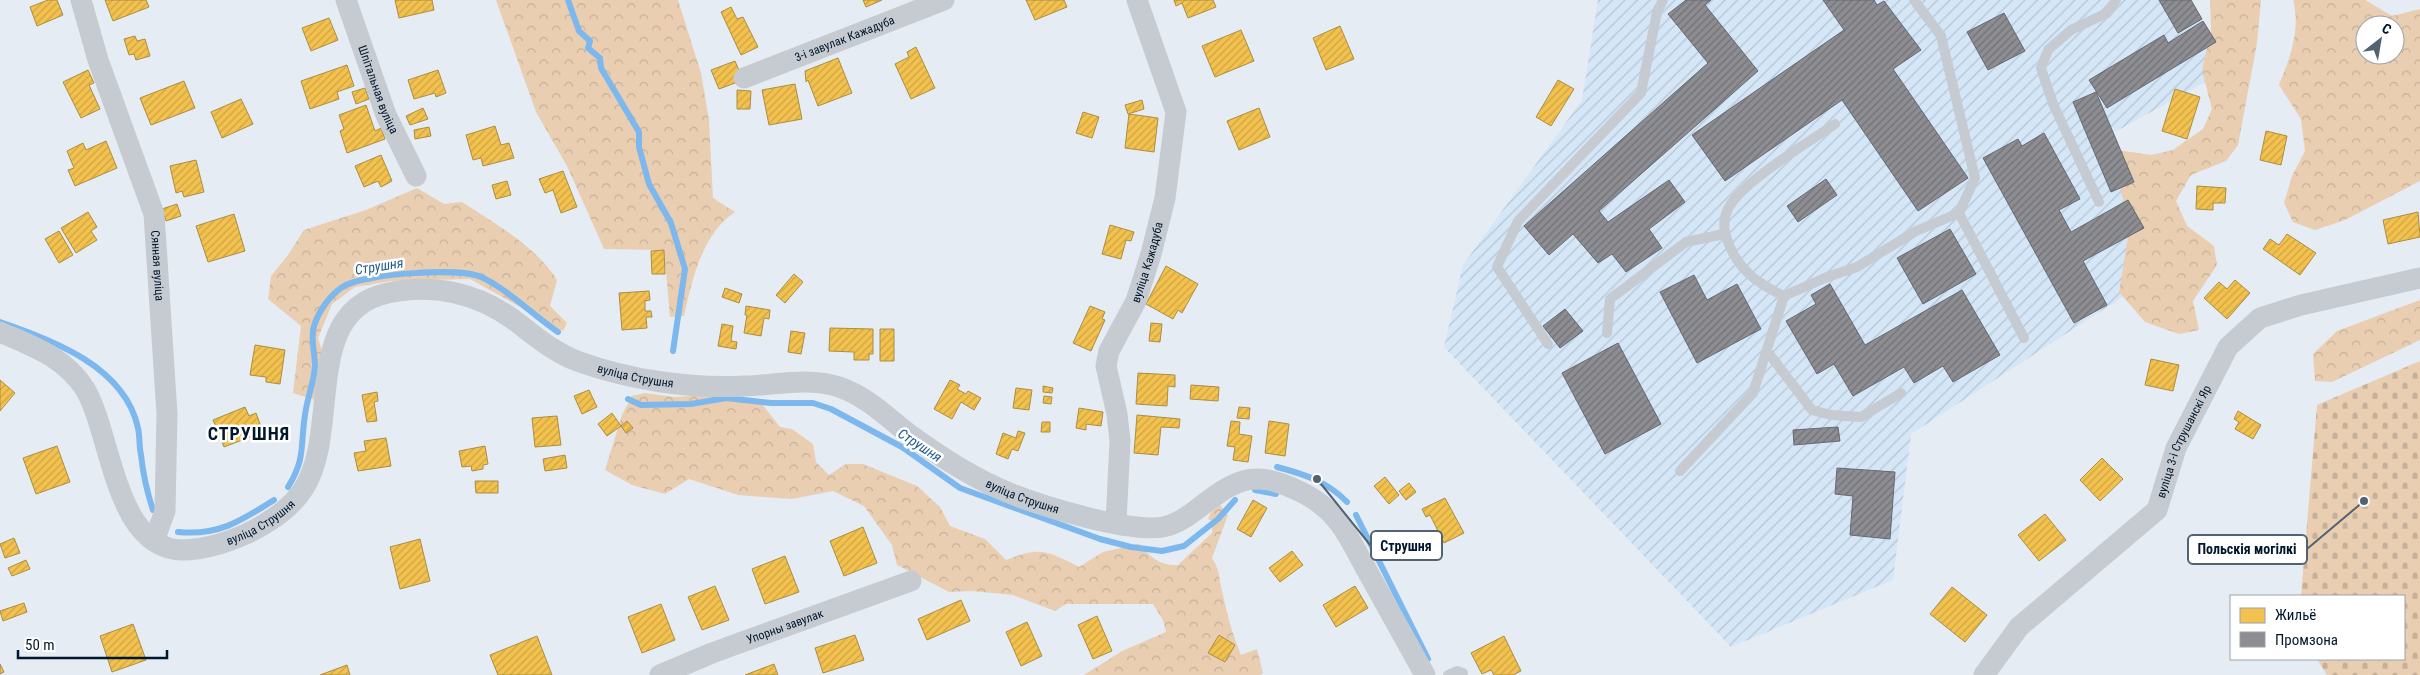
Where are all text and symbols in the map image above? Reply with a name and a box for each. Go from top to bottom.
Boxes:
street label: 3-і завулак Кажадуба [793,13,897,65]
north arrow [2355,15,2405,65]
text: С [2379,20,2394,38]
street label: Шпітальная вуліца [355,43,401,136]
street label: вуліца Кажадуба [1129,220,1166,305]
street label: Сянная вуліца [148,230,167,302]
water label: Струшня [354,254,405,278]
street label: вуліца Струшня [596,361,674,391]
street label: вуліца 3-і Струшанскі Яр [2154,383,2214,500]
district label: СТРУШНЯ [208,423,290,444]
water label: Струшня [895,425,945,465]
street label: вуліца Струшня [983,476,1061,517]
street label: вуліца Струшня [225,497,298,548]
callout: Струшня [1371,531,1442,560]
callout: Польскія могілкі [2188,535,2307,564]
text: Струшня [1380,538,1432,554]
text: Польскія могілкі [2197,541,2297,557]
legend [2230,595,2405,660]
street label: Упорны завулак [745,606,825,647]
text: Жильё [2275,606,2316,624]
scale bar [18,628,166,660]
text: Промзона [2275,631,2338,649]
text: 50 m [25,636,55,654]

